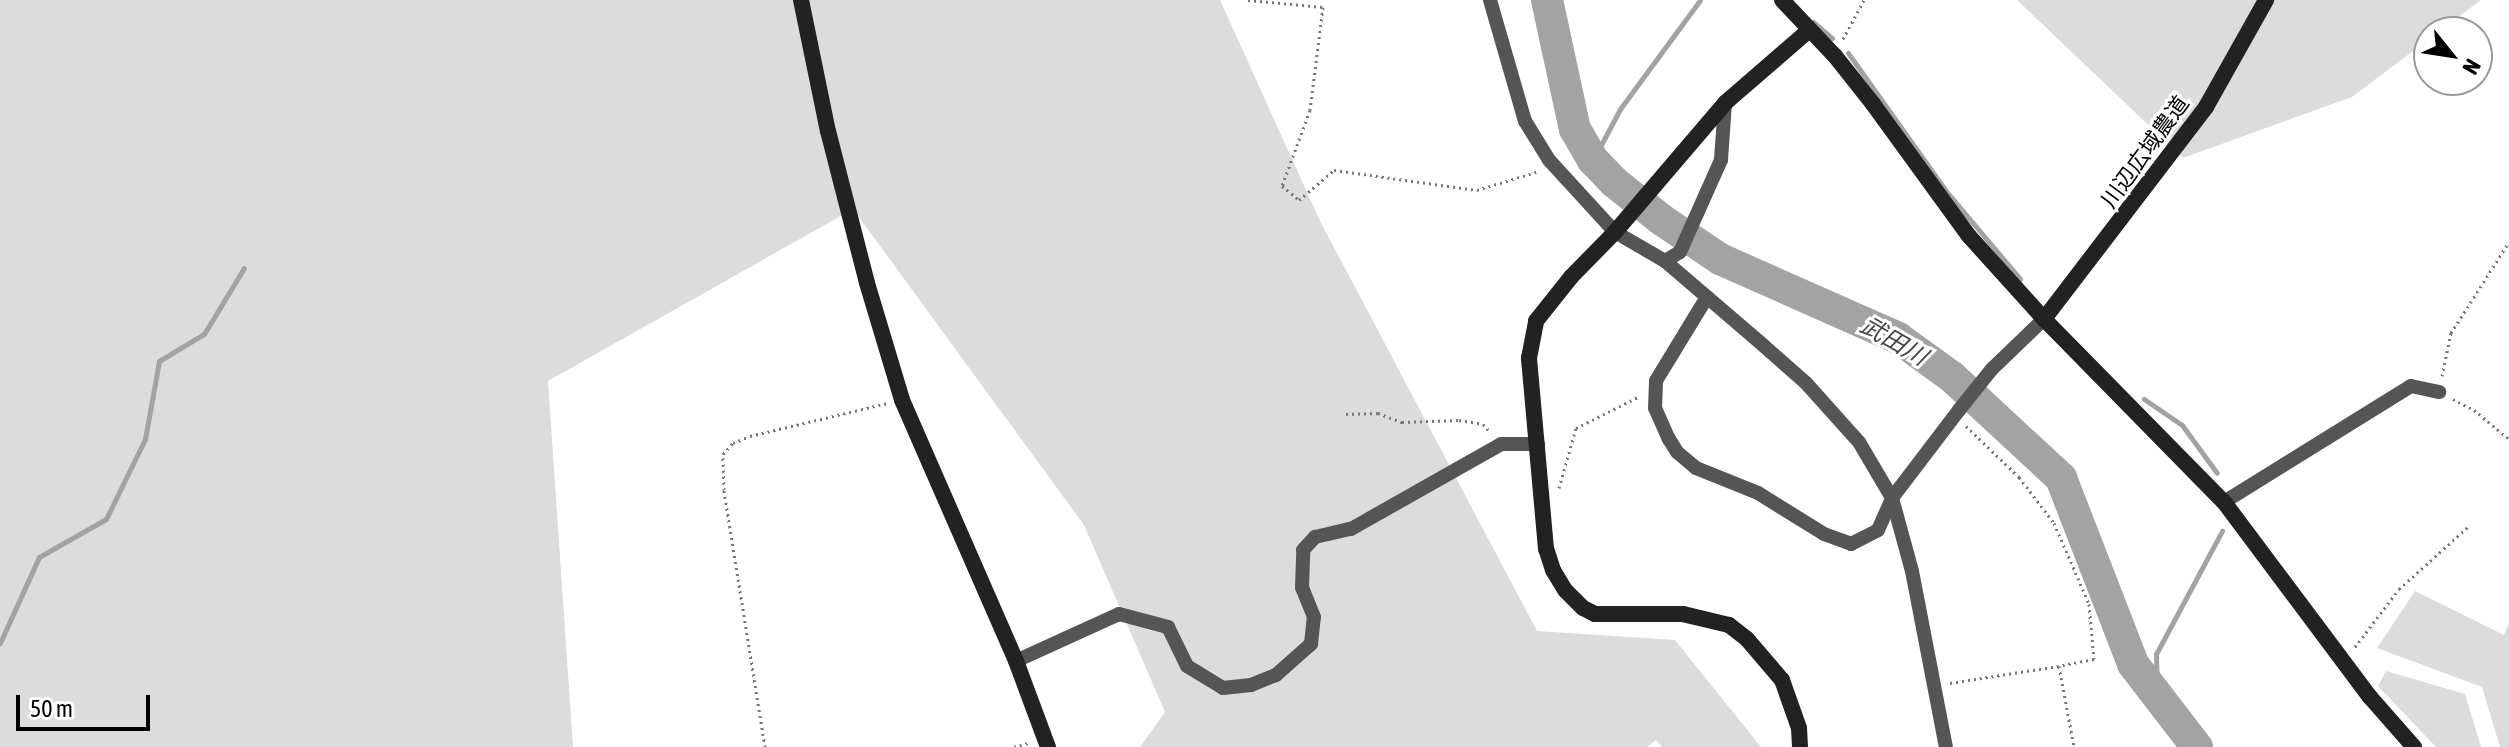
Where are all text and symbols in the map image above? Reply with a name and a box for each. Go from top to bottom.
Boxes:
north arrow [2413,16,2493,96]
text: N [2458,55,2487,79]
street label: 川辺広域農道 [2096,91,2194,213]
water label: 武田川 [1856,311,1932,371]
scale bar [20,679,154,729]
text: 50 m [30,695,73,722]

